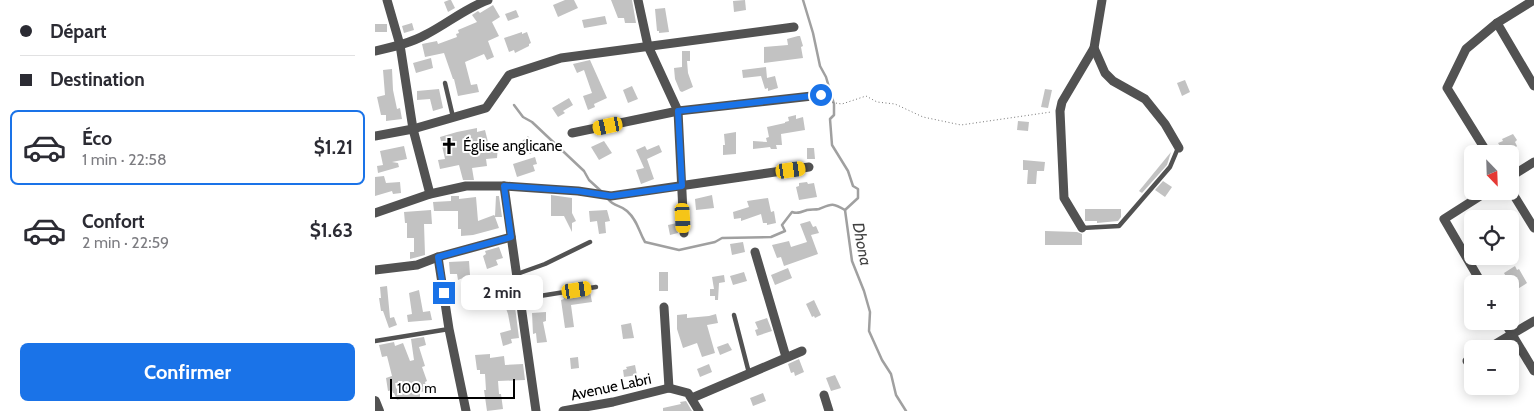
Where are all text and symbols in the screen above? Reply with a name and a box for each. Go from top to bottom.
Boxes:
text: Départ [50,20,107,43]
text: Destination [50,68,145,91]
route start [810,84,832,106]
car [591,116,624,136]
icon: car [22,125,67,170]
text: Éco [82,127,112,150]
text: $1.21 [314,136,353,159]
church icon: Église anglicane [439,136,459,156]
place label: Église anglicane [463,136,563,155]
north arrow [1464,145,1519,200]
map controls [1464,145,1519,395]
text: 1 min · 22:58 [82,150,167,169]
car [775,160,806,180]
car [674,203,691,233]
icon: car [22,208,67,253]
text: Confort [82,210,145,233]
button: locate [1464,210,1519,265]
text: $1.63 [310,219,353,242]
water label: Dhona [848,221,876,267]
text: 2 min · 22:59 [82,233,169,252]
button: + [1464,275,1519,330]
callout: 2 min [461,276,544,310]
car [561,280,592,300]
route end [433,282,455,304]
text: 2 min [483,283,521,302]
button: − [1464,340,1519,395]
button: Confirmer [20,343,355,401]
street label: Avenue Labri [569,370,653,404]
scale bar [390,376,515,399]
text: 100 m [397,379,437,397]

